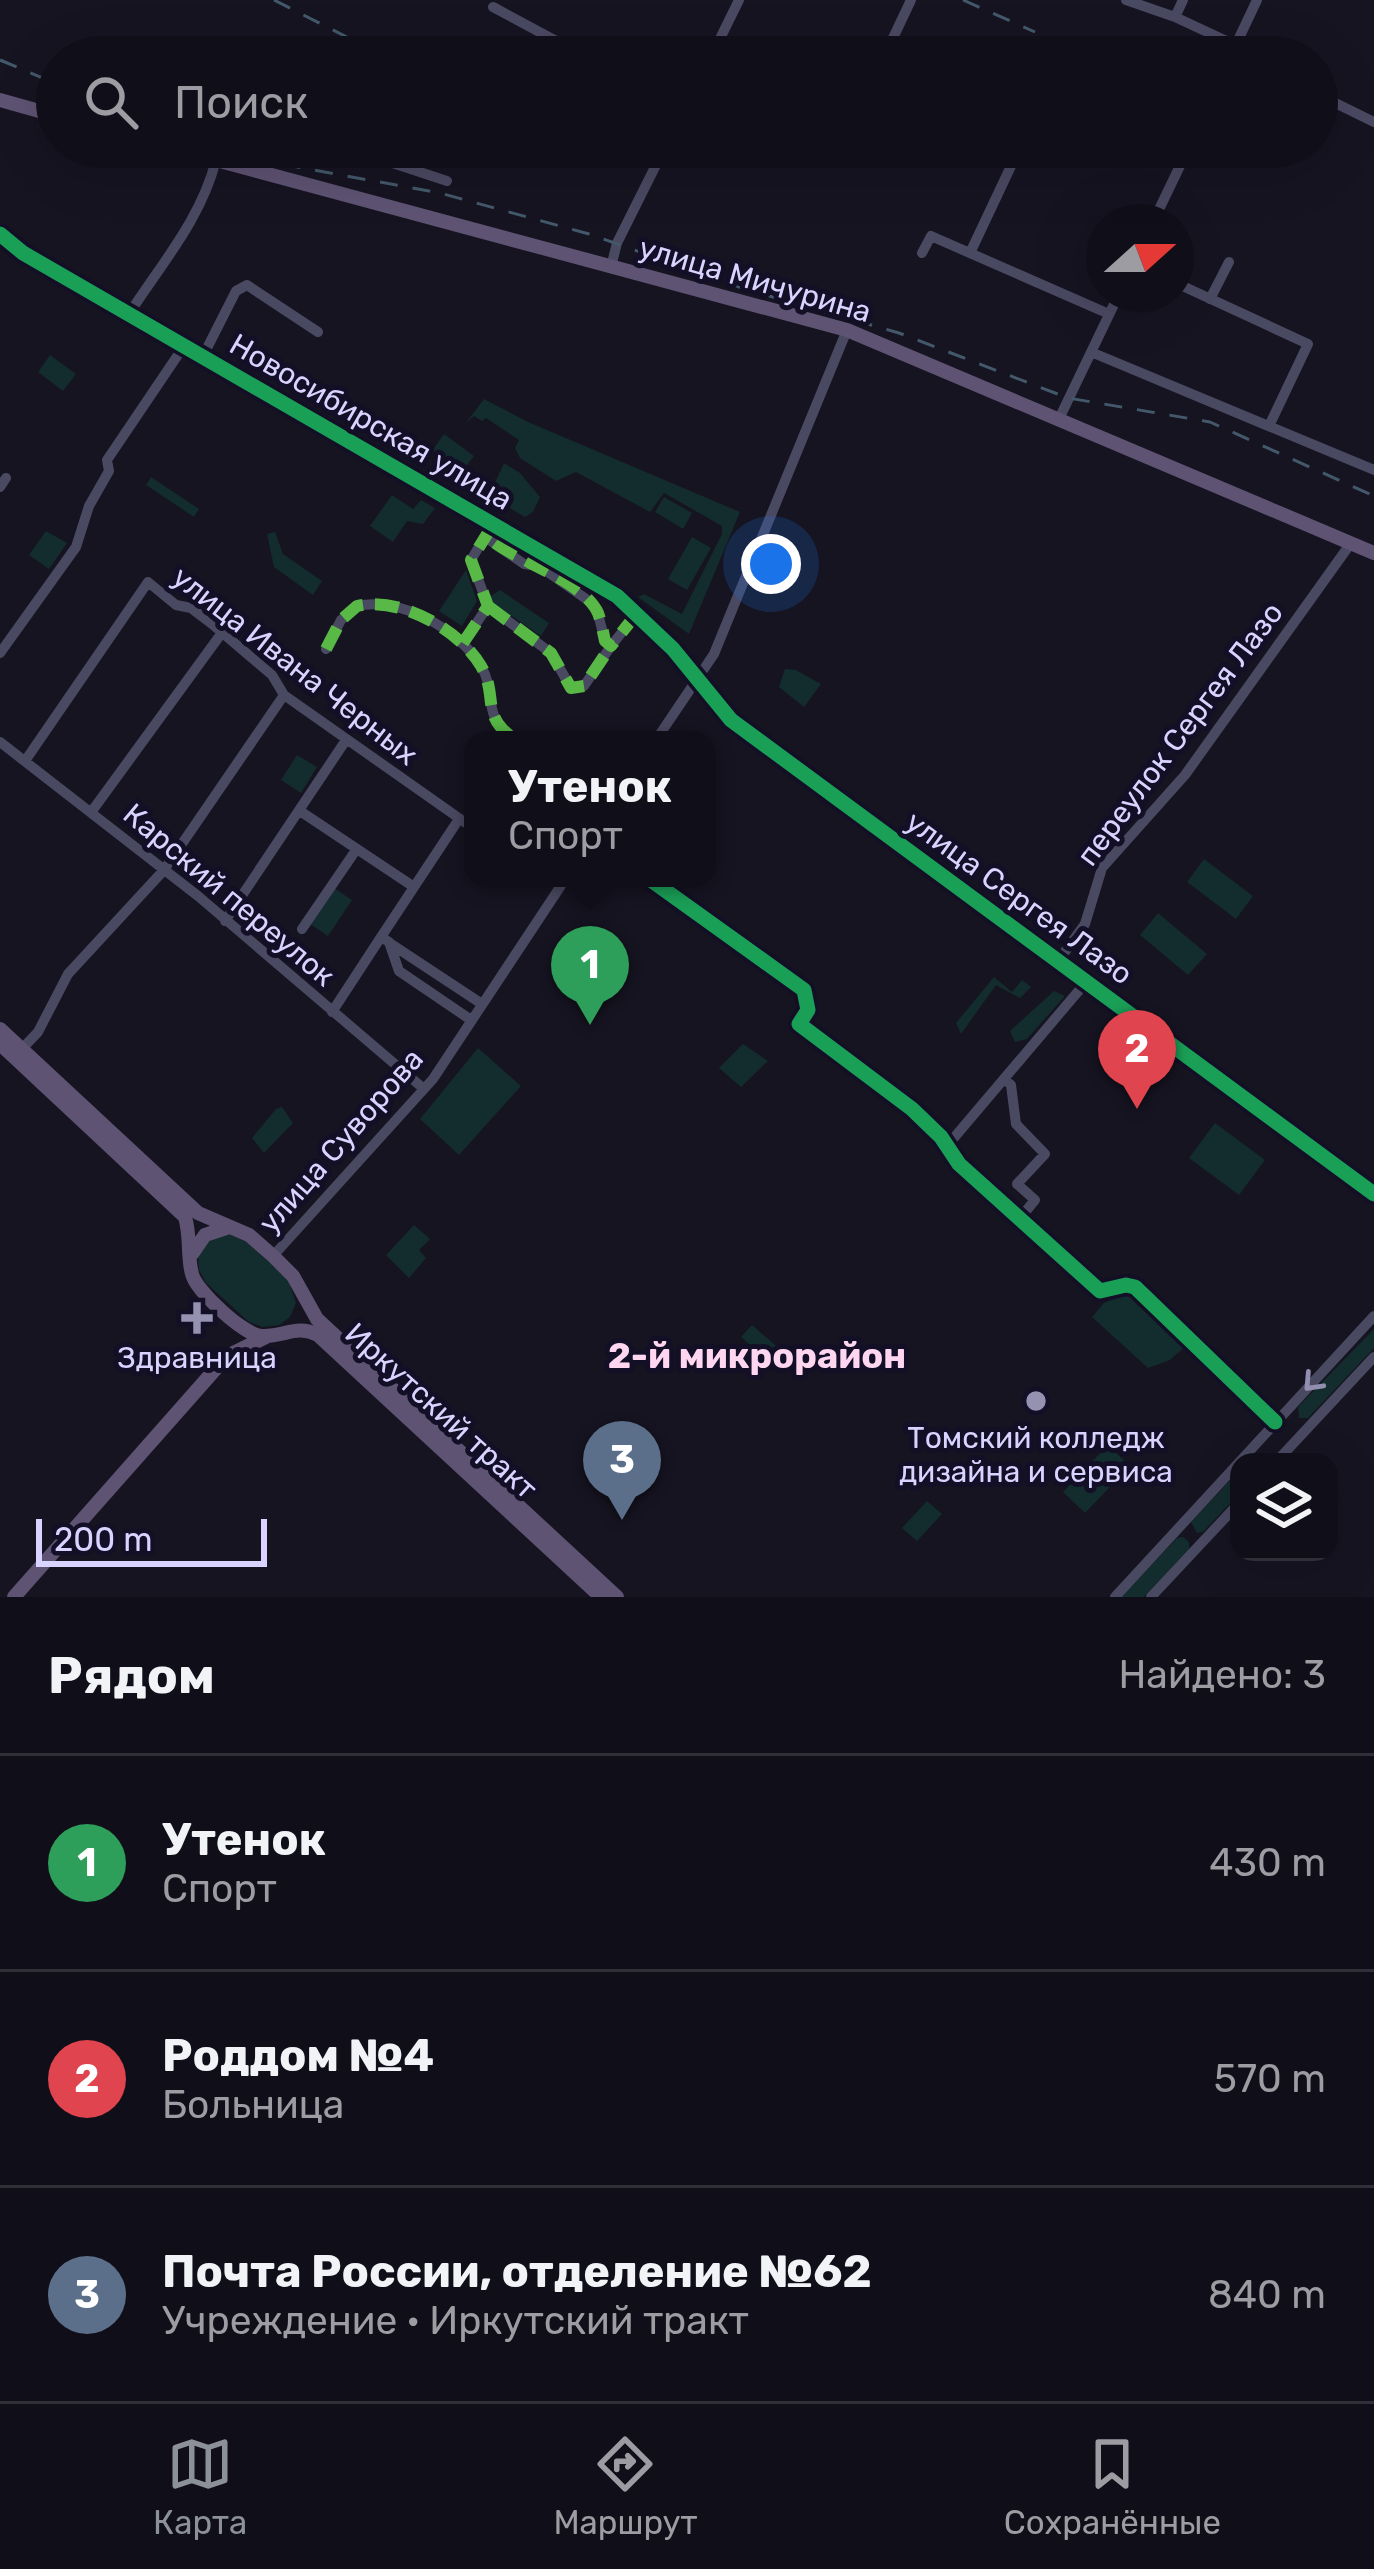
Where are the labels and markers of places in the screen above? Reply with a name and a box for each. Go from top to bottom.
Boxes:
pin: 1 [551,926,629,1025]
pin: 2 [1098,1010,1176,1109]
marker: Здравница [181,1302,213,1334]
place label: Здравница [117,1340,277,1376]
marker: Томский колледж дизайна и сервиса [1023,1388,1049,1414]
place label: Томский колледж дизайна и сервиса [899,1420,1173,1490]
pin: 3 [583,1421,661,1520]

